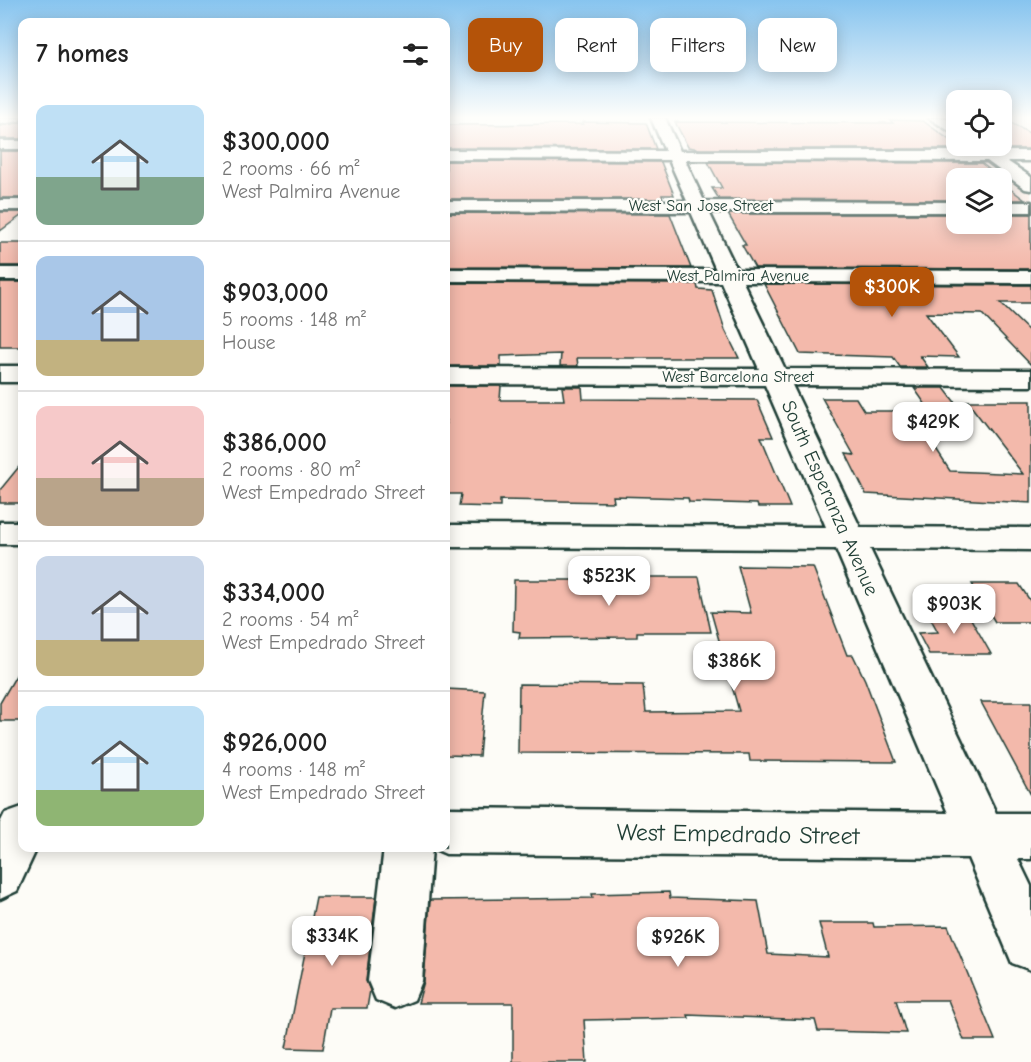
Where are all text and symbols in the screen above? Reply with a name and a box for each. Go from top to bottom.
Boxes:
chip: Buy [468,18,543,72]
chip: Rent [555,18,638,72]
chip: Filters [650,18,746,72]
chip: New [758,18,837,72]
icon: filters [399,38,432,71]
text: 7 homes [36,39,129,69]
map controls [946,90,1012,234]
button: locate [946,90,1012,156]
text: $300,000 [222,127,330,157]
icon: home [84,129,156,201]
text: 2 rooms · 66 m² [222,157,360,180]
button: layers [946,168,1012,234]
text: West Palmira Avenue [222,180,400,203]
street label: West San Jose Street [629,197,774,215]
street label: West Palmira Avenue [667,267,809,285]
pin: $300K [850,267,934,318]
text: $300K [864,275,920,298]
text: $903,000 [222,278,329,308]
icon: home [84,280,156,352]
text: 5 rooms · 148 m² [222,308,366,331]
text: House [222,331,276,354]
street label: West Barcelona Street [662,368,814,386]
street label: South Esperanza Avenue [777,397,883,599]
pin: $429K [891,402,975,453]
text: $429K [906,410,960,433]
text: $386,000 [222,428,327,458]
icon: home [84,430,156,502]
text: 2 rooms · 80 m² [222,458,360,481]
text: West Empedrado Street [222,481,424,504]
pin: $523K [567,556,651,607]
text: $523K [582,564,636,587]
text: $334,000 [222,578,325,608]
icon: home [84,580,156,652]
pin: $903K [912,584,996,635]
text: $903K [926,592,982,615]
text: 2 rooms · 54 m² [222,608,358,631]
text: West Empedrado Street [222,631,424,654]
pin: $386K [692,641,776,692]
text: $386K [707,649,761,672]
text: $926,000 [222,728,327,758]
icon: home [84,730,156,802]
text: 4 rooms · 148 m² [222,758,365,781]
text: West Empedrado Street [222,781,424,804]
street label: West Empedrado Street [616,818,861,850]
pin: $334K [290,916,374,967]
pin: $926K [636,917,720,968]
text: $334K [306,924,358,947]
text: $926K [651,925,705,948]

